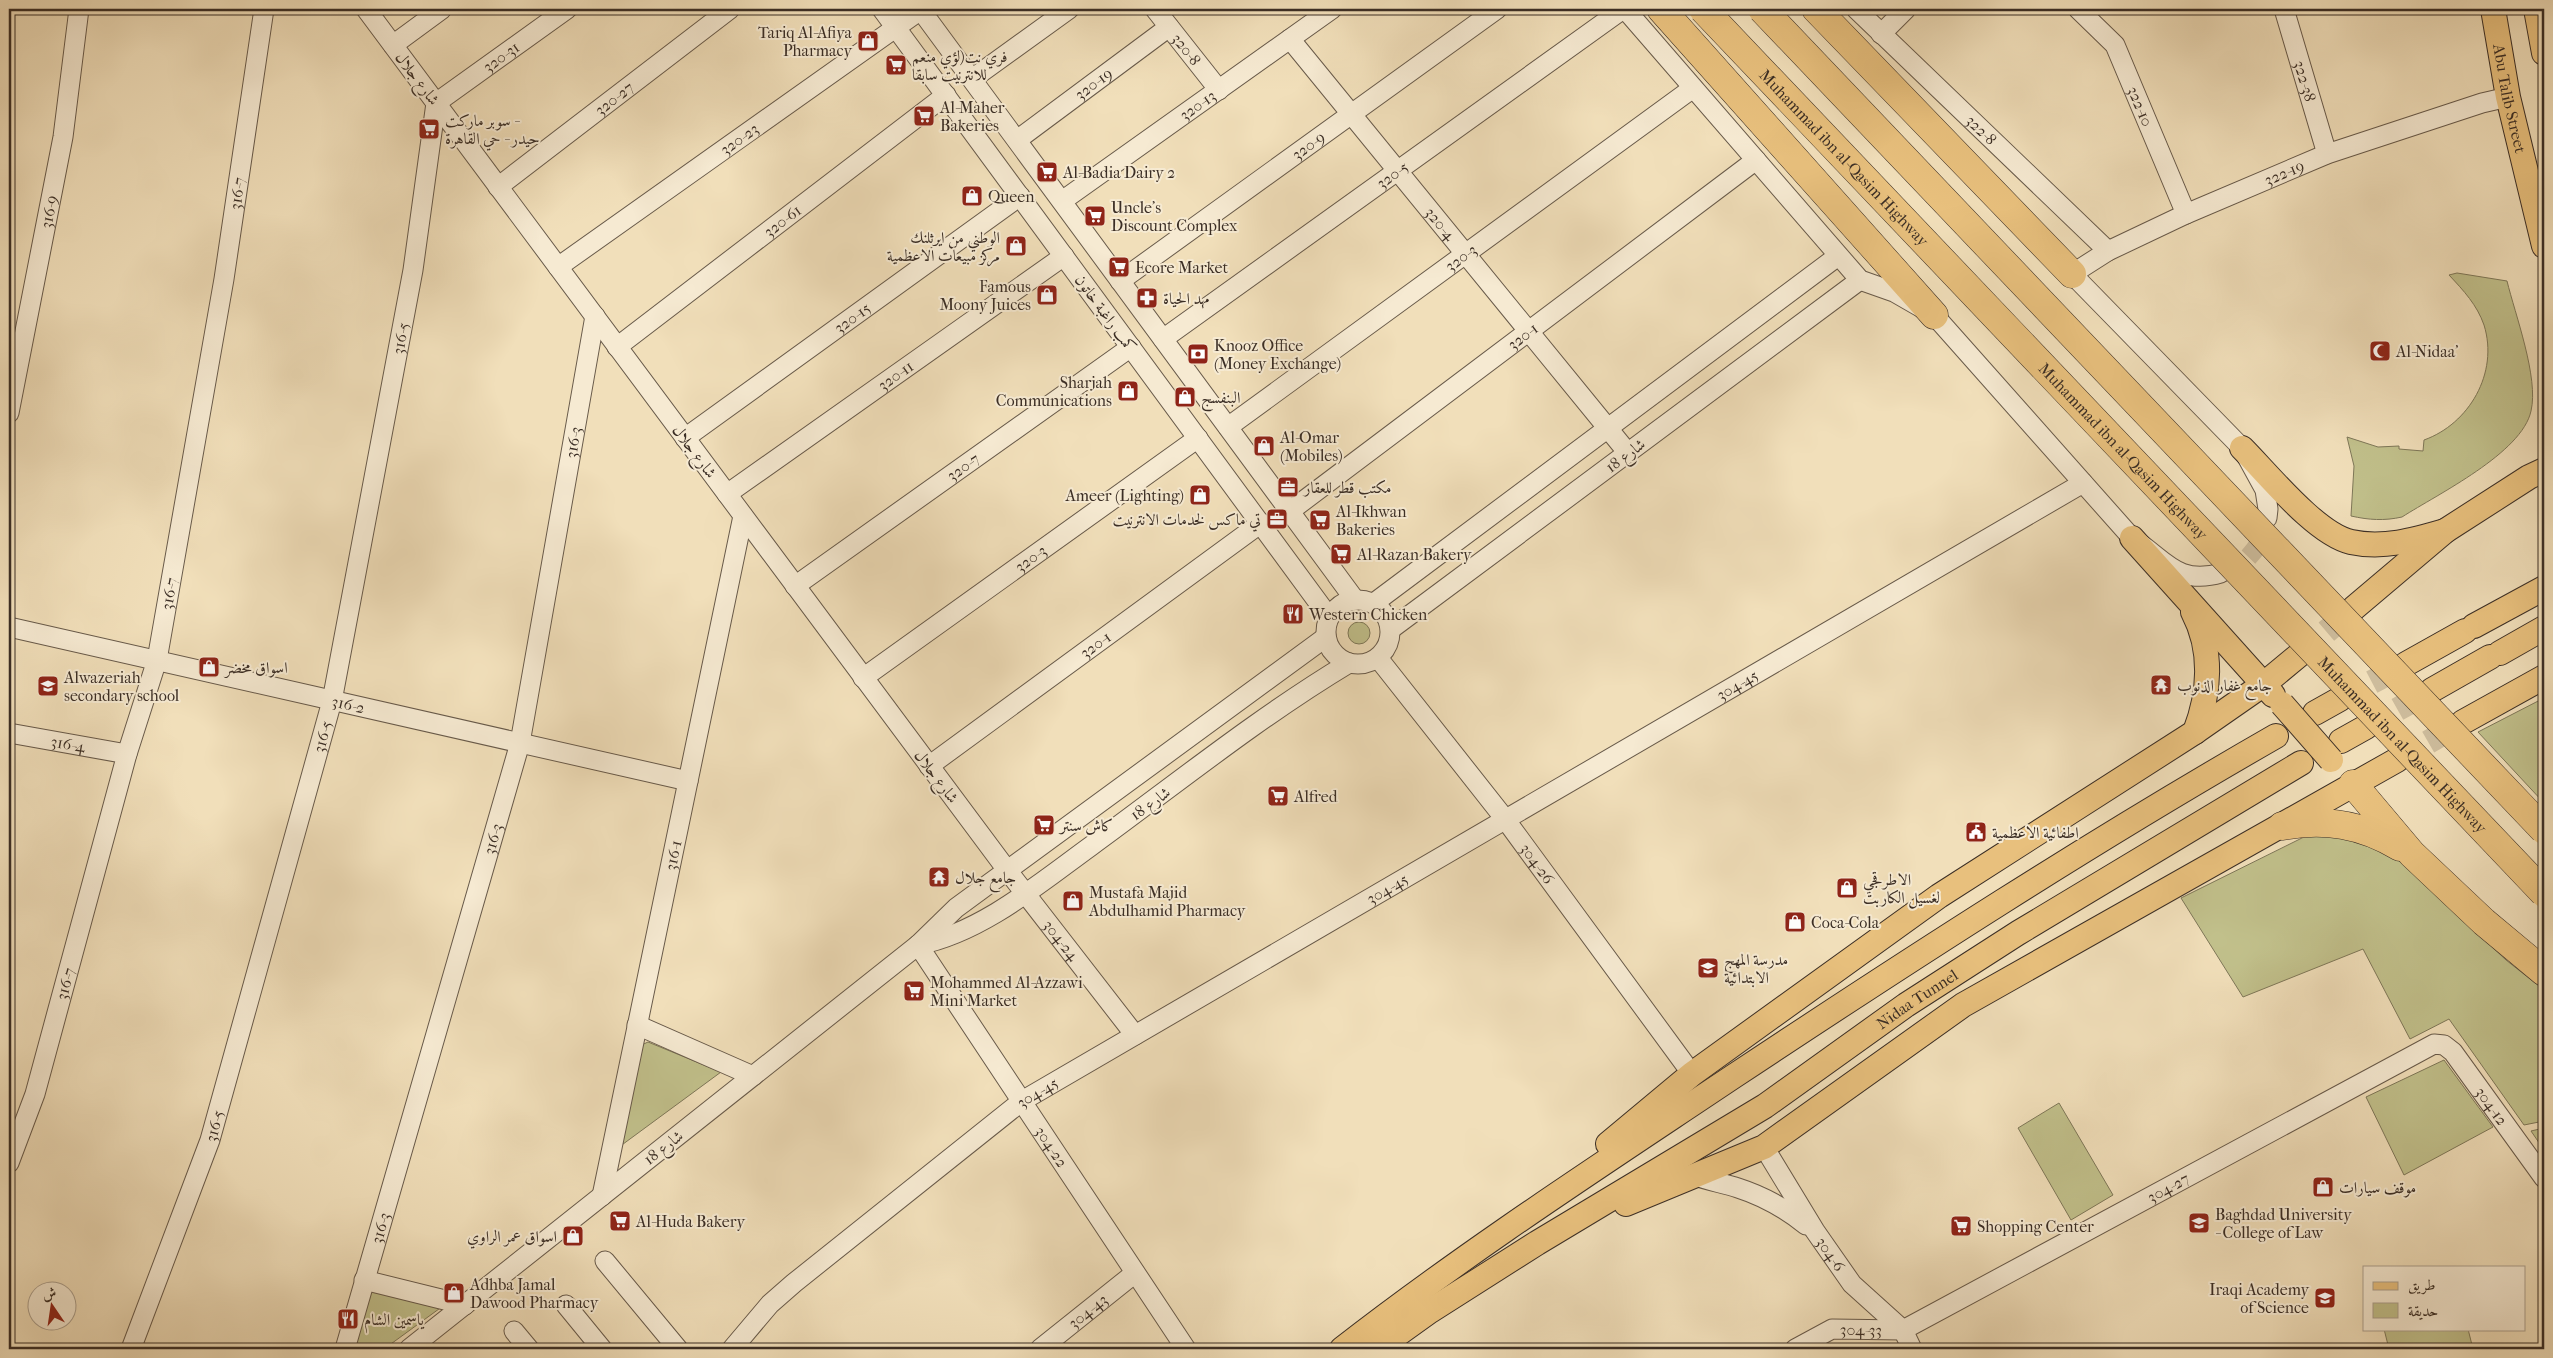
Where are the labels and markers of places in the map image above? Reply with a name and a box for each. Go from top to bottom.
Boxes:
place label: Tariq Al-Afiya Pharmacy [758,23,853,60]
shop icon: Tariq Al-Afiya Pharmacy [856,29,880,53]
place label: فري نت(لؤي منعم للانترنيت سابقا [912,47,1007,84]
supermarket icon: فري نت(لؤي منعم للانترنيت سابقا [884,53,908,77]
place label: Al-Maher Bakeries [939,98,1005,135]
supermarket icon: Al-Maher Bakeries [912,104,936,128]
place label: سوبر ماركت - حيدر - حي القاهرة [445,111,540,151]
supermarket icon: سوبر ماركت - حيدر - حي القاهرة [417,117,441,141]
supermarket icon: Al-Badia Dairy 2 [1035,160,1059,184]
place label: Al-Badia Dairy 2 [1062,163,1175,182]
shop icon: Queen [960,184,984,208]
place label: Queen [988,187,1035,206]
place label: Uncle’s Discount Complex [1111,198,1238,235]
supermarket icon: Uncle’s Discount Complex [1083,204,1107,228]
place label: الوطني من ايرثلنك مركز مبيعات الاعظمية [887,228,1000,267]
shop icon: الوطني من ايرثلنك مركز مبيعات الاعظمية [1004,234,1028,258]
supermarket icon: Ecore Market [1107,255,1131,279]
place label: Ecore Market [1135,258,1228,277]
place label: Famous Moony Juices [939,277,1031,314]
shop icon: Famous Moony Juices [1035,283,1059,307]
pharmacy icon: مهد الحياة [1135,286,1159,310]
place label: مهد الحياة [1163,289,1209,309]
place label: Knooz Office (Money Exchange) [1214,336,1341,373]
mosque icon: Al-Nidaa' [2368,339,2392,363]
bank icon: Knooz Office (Money Exchange) [1186,342,1210,366]
place label: Al-Nidaa' [2395,342,2458,361]
place label: Sharjah Communications [996,373,1112,410]
shop icon: Sharjah Communications [1116,379,1140,403]
shop icon: البنفسج [1173,385,1197,409]
place label: البنفسج [1201,388,1240,412]
place label: Al-Omar (Mobiles) [1279,428,1343,465]
shop icon: Al-Omar (Mobiles) [1252,434,1276,458]
office icon: مكتب قطر للعقار [1276,475,1300,499]
place label: مكتب قطر للعقار [1302,478,1392,498]
shop icon: Ameer (Lighting) [1188,483,1212,507]
place label: Ameer (Lighting) [1064,486,1184,505]
place label: Al-Ikhwan Bakeries [1335,502,1407,539]
office icon: تي ماكس لخدمات الانترنيت [1265,507,1289,531]
supermarket icon: Al-Ikhwan Bakeries [1308,508,1332,532]
place label: تي ماكس لخدمات الانترنيت [1113,510,1261,532]
supermarket icon: Al-Razan Bakery [1329,542,1353,566]
place label: Al-Razan Bakery [1356,545,1472,564]
restaurant icon: Western Chicken [1281,602,1305,626]
place label: Western Chicken [1308,605,1428,624]
shop icon: اسواق مخضر [197,655,221,679]
place label: اسواق مخضر [223,658,288,678]
place label: Alwazeriah secondary school [63,668,180,705]
temple icon: جامع غفار الذنوب [2149,673,2173,697]
school or university icon: Alwazeriah secondary school [36,674,60,698]
place label: جامع غفار الذنوب [2177,676,2272,701]
supermarket icon: Alfred [1266,784,1290,808]
place label: Alfred [1293,787,1338,806]
supermarket icon: كاش سنتر [1032,813,1056,837]
place label: كاش سنتر [1058,816,1113,835]
public building icon: اطفائية الاعظمية [1964,820,1988,844]
place label: اطفائية الاعظمية [1992,823,2079,842]
temple icon: جامع جلال [927,865,951,889]
place label: جامع جلال [955,868,1016,893]
place label: الاطرقجي لغسيل الكاربت [1863,870,1940,909]
shop icon: الاطرقجي لغسيل الكاربت [1835,876,1859,900]
place label: Mustafa Majid Abdulhamid Pharmacy [1088,883,1246,920]
shop icon: Mustafa Majid Abdulhamid Pharmacy [1061,889,1085,913]
shop icon: Coca-Cola [1783,910,1807,934]
place label: Coca-Cola [1811,913,1880,932]
place label: مدرسة المهج الابتدائية [1724,950,1788,988]
school or university icon: مدرسة المهج الابتدائية [1696,956,1720,980]
place label: Mohammed Al-Azzawi Mini Market [930,973,1083,1010]
supermarket icon: Mohammed Al-Azzawi Mini Market [902,979,926,1003]
shop icon: موقف سيارات [2311,1175,2335,1199]
place label: موقف سيارات [2339,1178,2416,1198]
place label: Baghdad University - College of Law [2215,1205,2352,1242]
supermarket icon: Al-Huda Bakery [608,1209,632,1233]
school or university icon: Baghdad University - College of Law [2187,1211,2211,1235]
place label: Al-Huda Bakery [635,1212,746,1231]
supermarket icon: Shopping Center [1949,1214,1973,1238]
place label: Shopping Center [1977,1217,2094,1236]
shop icon: اسواق عمر الراوي [561,1224,585,1248]
place label: اسواق عمر الراوي [467,1227,557,1249]
place label: Adhba Jamal Dawood Pharmacy [469,1275,599,1312]
place label: Iraqi Academy of Science [2209,1280,2309,1317]
shop icon: Adhba Jamal Dawood Pharmacy [442,1281,466,1305]
school or university icon: Iraqi Academy of Science [2313,1286,2337,1310]
restaurant icon: ياسمين الشام [336,1307,360,1331]
place label: ياسمين الشام [364,1310,425,1334]

